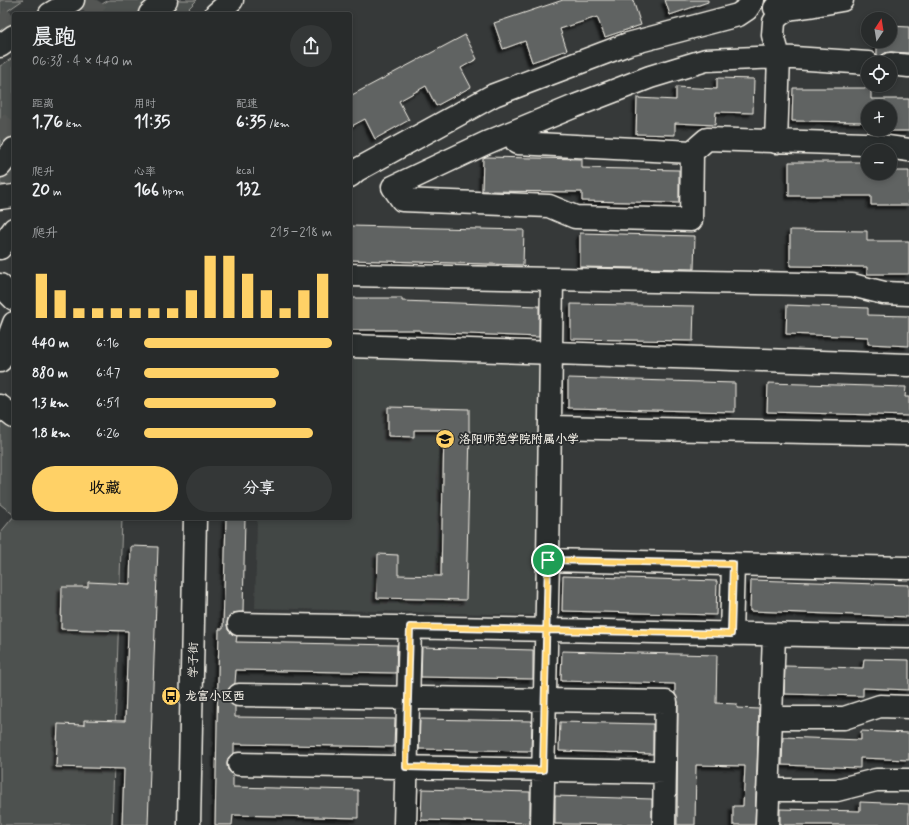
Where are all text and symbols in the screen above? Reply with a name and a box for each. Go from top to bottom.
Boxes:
north arrow [861,12,897,48]
map controls [861,12,897,180]
text: 晨跑 [32,24,76,52]
button: share [290,25,332,67]
text: 06:38 · 4 × 440 m [32,53,133,70]
button: locate [861,56,897,92]
text: 距离 [32,97,54,111]
text: 用时 [134,97,156,111]
text: 配速 [236,97,258,111]
button: + [861,100,897,136]
text: 1.76 [32,111,63,133]
text: 11:35 [134,111,170,133]
text: 6:35 [236,111,266,133]
text: km [63,117,82,131]
text: /km [266,117,290,131]
button: − [861,144,897,180]
text: kcal [236,164,254,178]
text: 爬升 [32,165,54,179]
text: 心率 [134,165,156,179]
text: 132 [236,178,261,200]
text: 20 [32,179,50,201]
text: 166 [134,179,159,201]
text: m [50,185,62,199]
text: bpm [159,185,184,199]
text: 215–218 m [270,224,332,241]
text: 爬升 [32,225,58,242]
text: 440 m [32,335,69,352]
text: 6:16 [96,335,119,352]
text: 880 m [32,365,68,382]
text: 6:47 [96,365,120,382]
text: 1.3 km [32,395,69,412]
text: 6:51 [96,395,120,412]
text: 1.8 km [32,425,70,442]
text: 6:26 [96,425,120,442]
school or university icon: 洛阳师范学院附属小学 [434,428,456,450]
place label: 洛阳师范学院附属小学 [459,432,579,448]
button: 收藏 [32,466,178,512]
button: 分享 [186,466,332,512]
pin [531,543,565,577]
icon: arrive [537,549,559,571]
street label: 学子街 [186,642,202,678]
bus stop icon: 龙富小区西 [160,685,182,707]
place label: 龙富小区西 [185,689,245,705]

